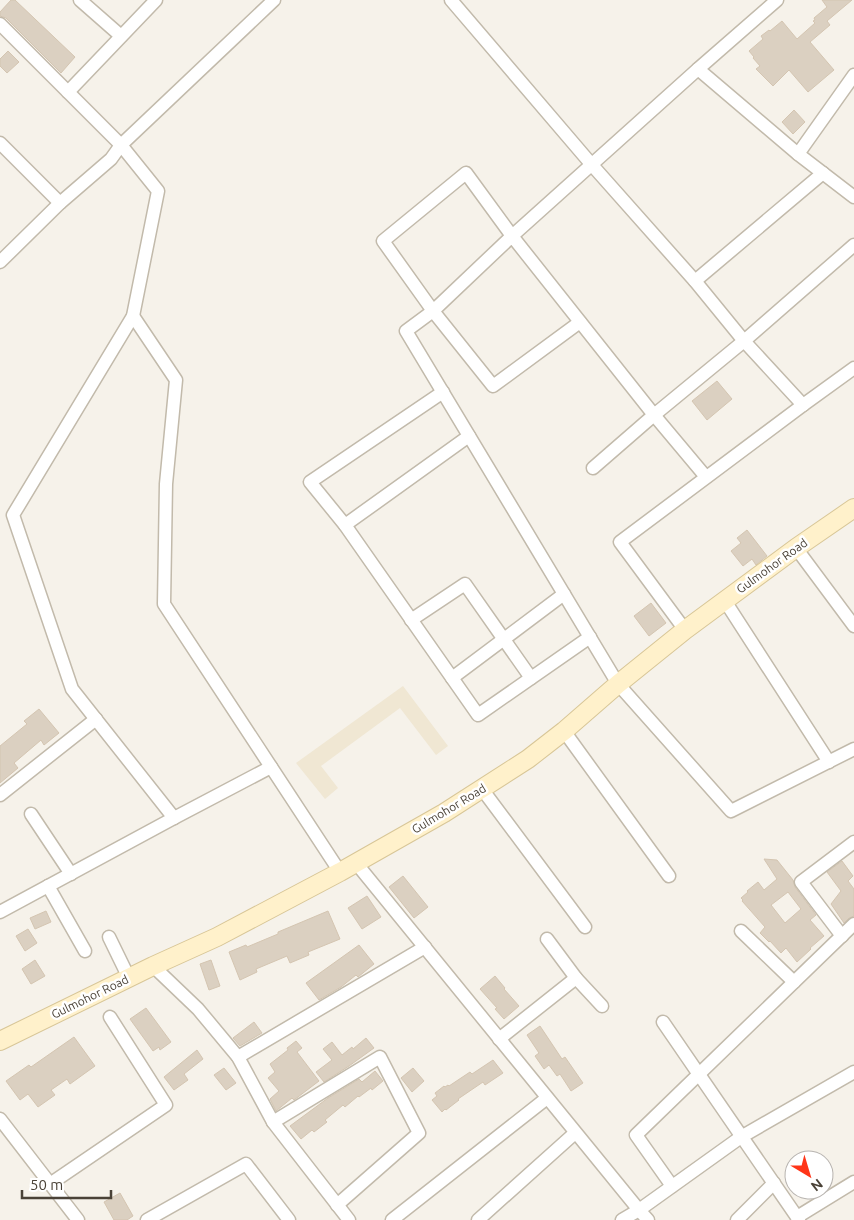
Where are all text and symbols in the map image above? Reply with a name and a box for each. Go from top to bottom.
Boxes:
street label: Gulmohor Road [734,536,810,596]
street label: Gulmohor Road [409,781,488,836]
street label: Gulmohor Road [49,972,130,1021]
north arrow [784,1150,834,1200]
scale bar [22,1168,111,1200]
text: 50 m [30,1176,63,1193]
text: N [808,1176,826,1195]

